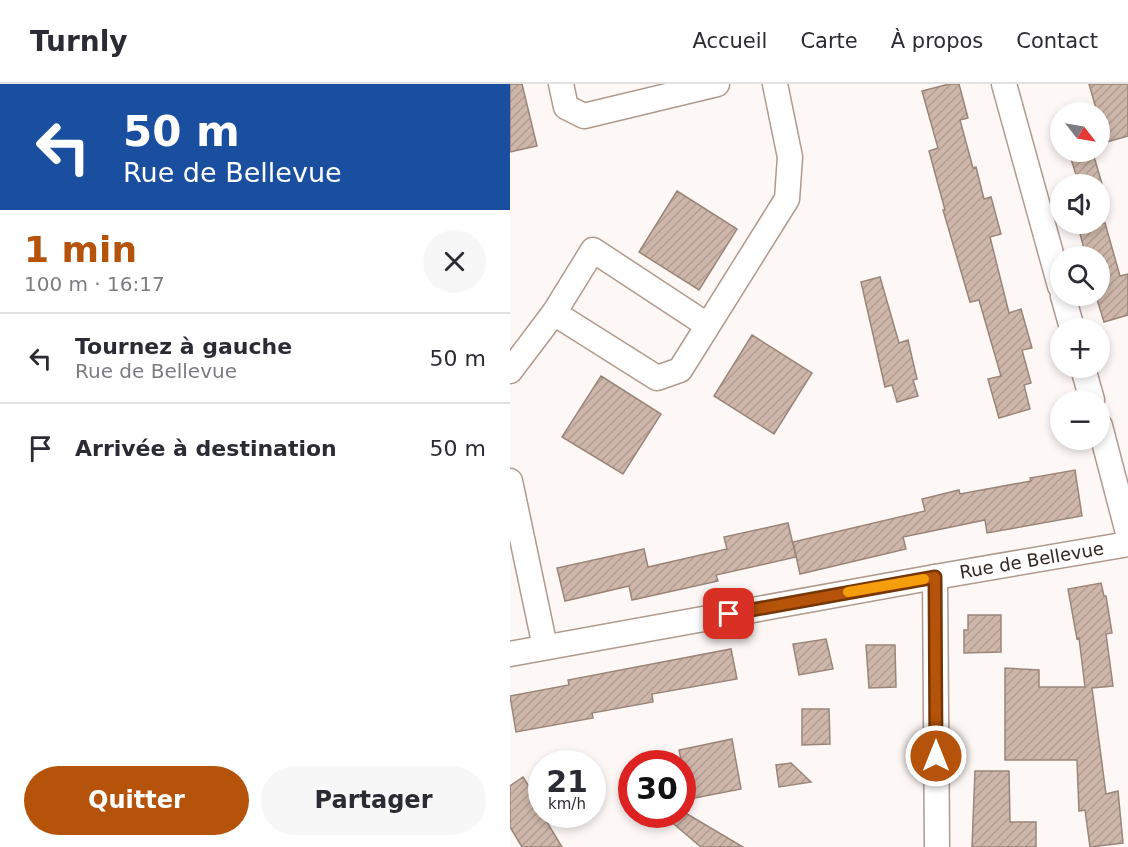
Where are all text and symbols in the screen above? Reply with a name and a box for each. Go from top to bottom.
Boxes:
text: Turnly [30,25,128,58]
text: Accueil [692,29,767,53]
text: Carte [800,29,858,53]
text: À propos [891,29,983,53]
text: Contact [1016,29,1098,53]
north arrow [1050,102,1110,162]
map controls [1050,102,1110,450]
text: 50 m [123,107,240,156]
icon: left [24,108,102,186]
text: Rue de Bellevue [123,157,342,188]
button: sound [1050,174,1110,234]
text: 1 min [24,229,137,270]
button: close [423,230,486,293]
button: search [1050,246,1110,306]
text: 100 m · 16:17 [24,272,165,296]
button: + [1050,318,1110,378]
text: Tournez à gauche [75,334,292,359]
icon: left [24,342,57,375]
text: 50 m [430,346,486,371]
text: Rue de Bellevue [75,359,237,383]
button: − [1050,390,1110,450]
icon: arrive [24,432,57,465]
text: Arrivée à destination [75,436,337,461]
text: 50 m [430,436,486,461]
street label: Rue de Bellevue [958,537,1105,583]
pin [703,588,754,639]
icon: arrive [712,597,745,630]
position arrow [904,724,968,788]
speed limit sign: 30 [618,750,696,828]
text: 21 [546,764,588,799]
button: Quitter [24,766,249,835]
button: Partager [261,766,486,835]
text: km/h [548,795,586,813]

